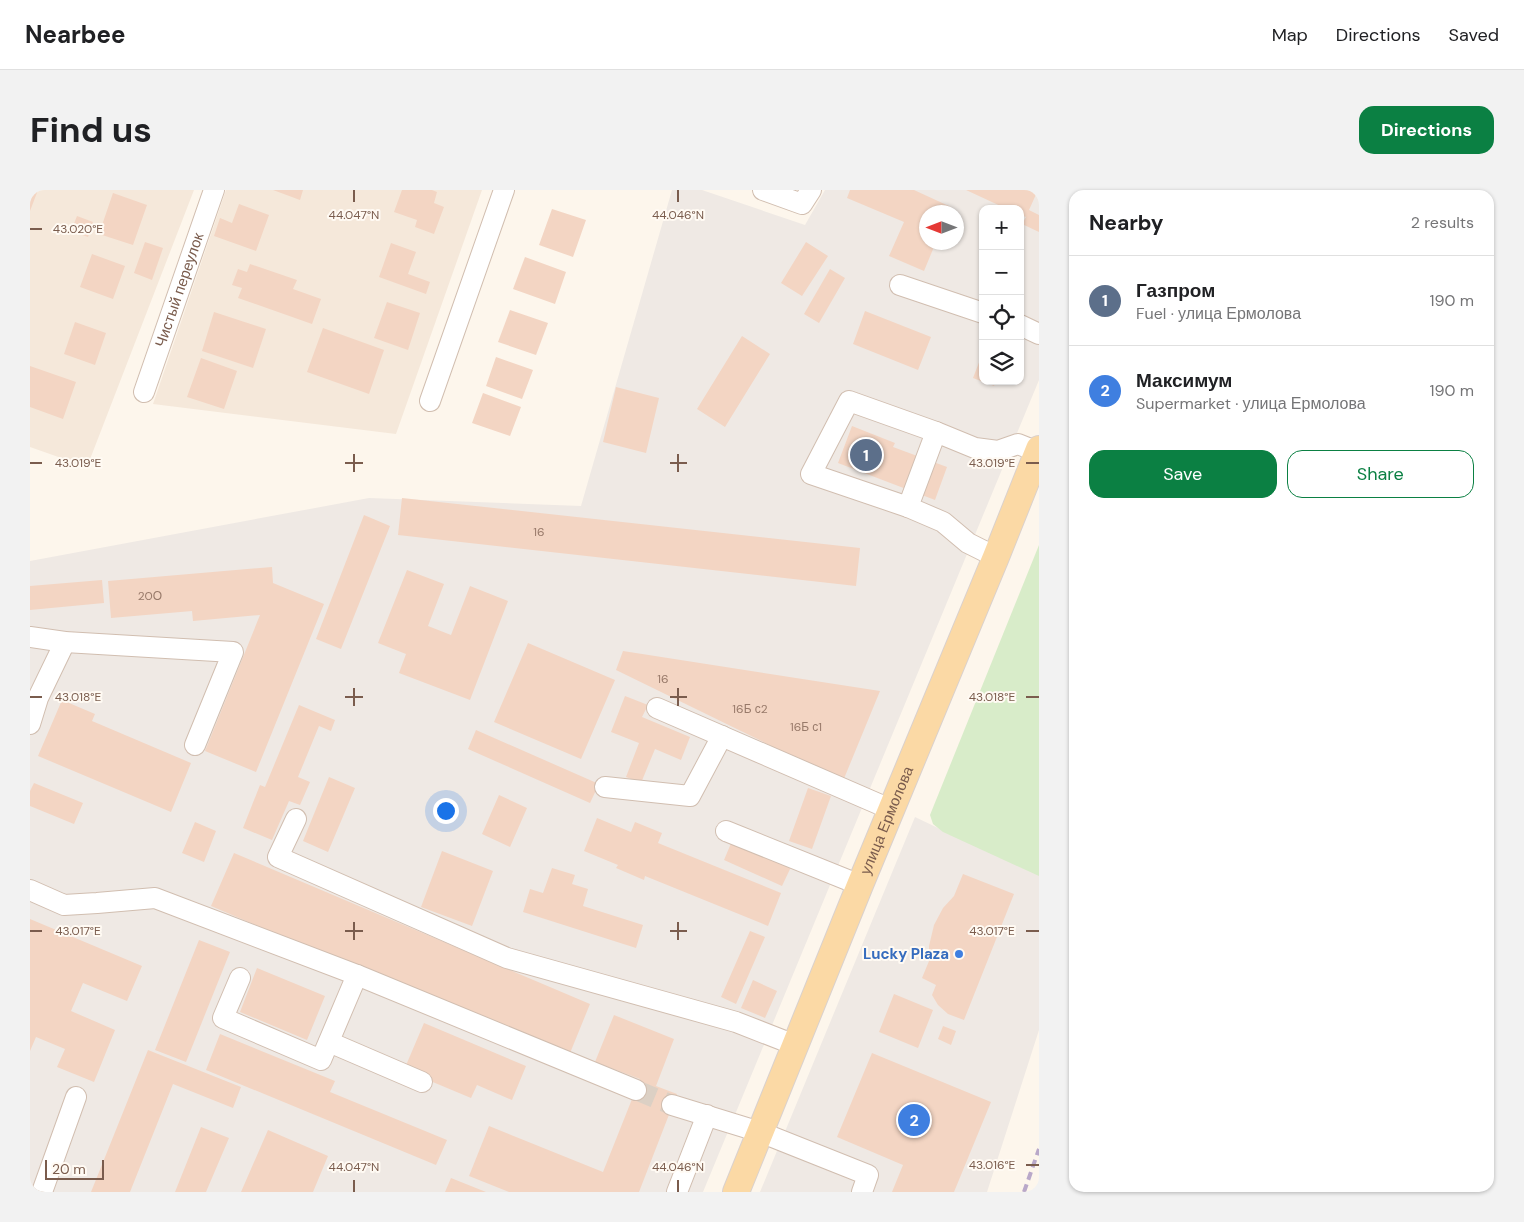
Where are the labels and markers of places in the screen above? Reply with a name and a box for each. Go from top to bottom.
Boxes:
pin: 1 [850,436,882,474]
place label: Lucky Plaza [863,944,949,964]
marker: Lucky Plaza [953,948,965,960]
pin: 2 [898,1101,930,1139]

